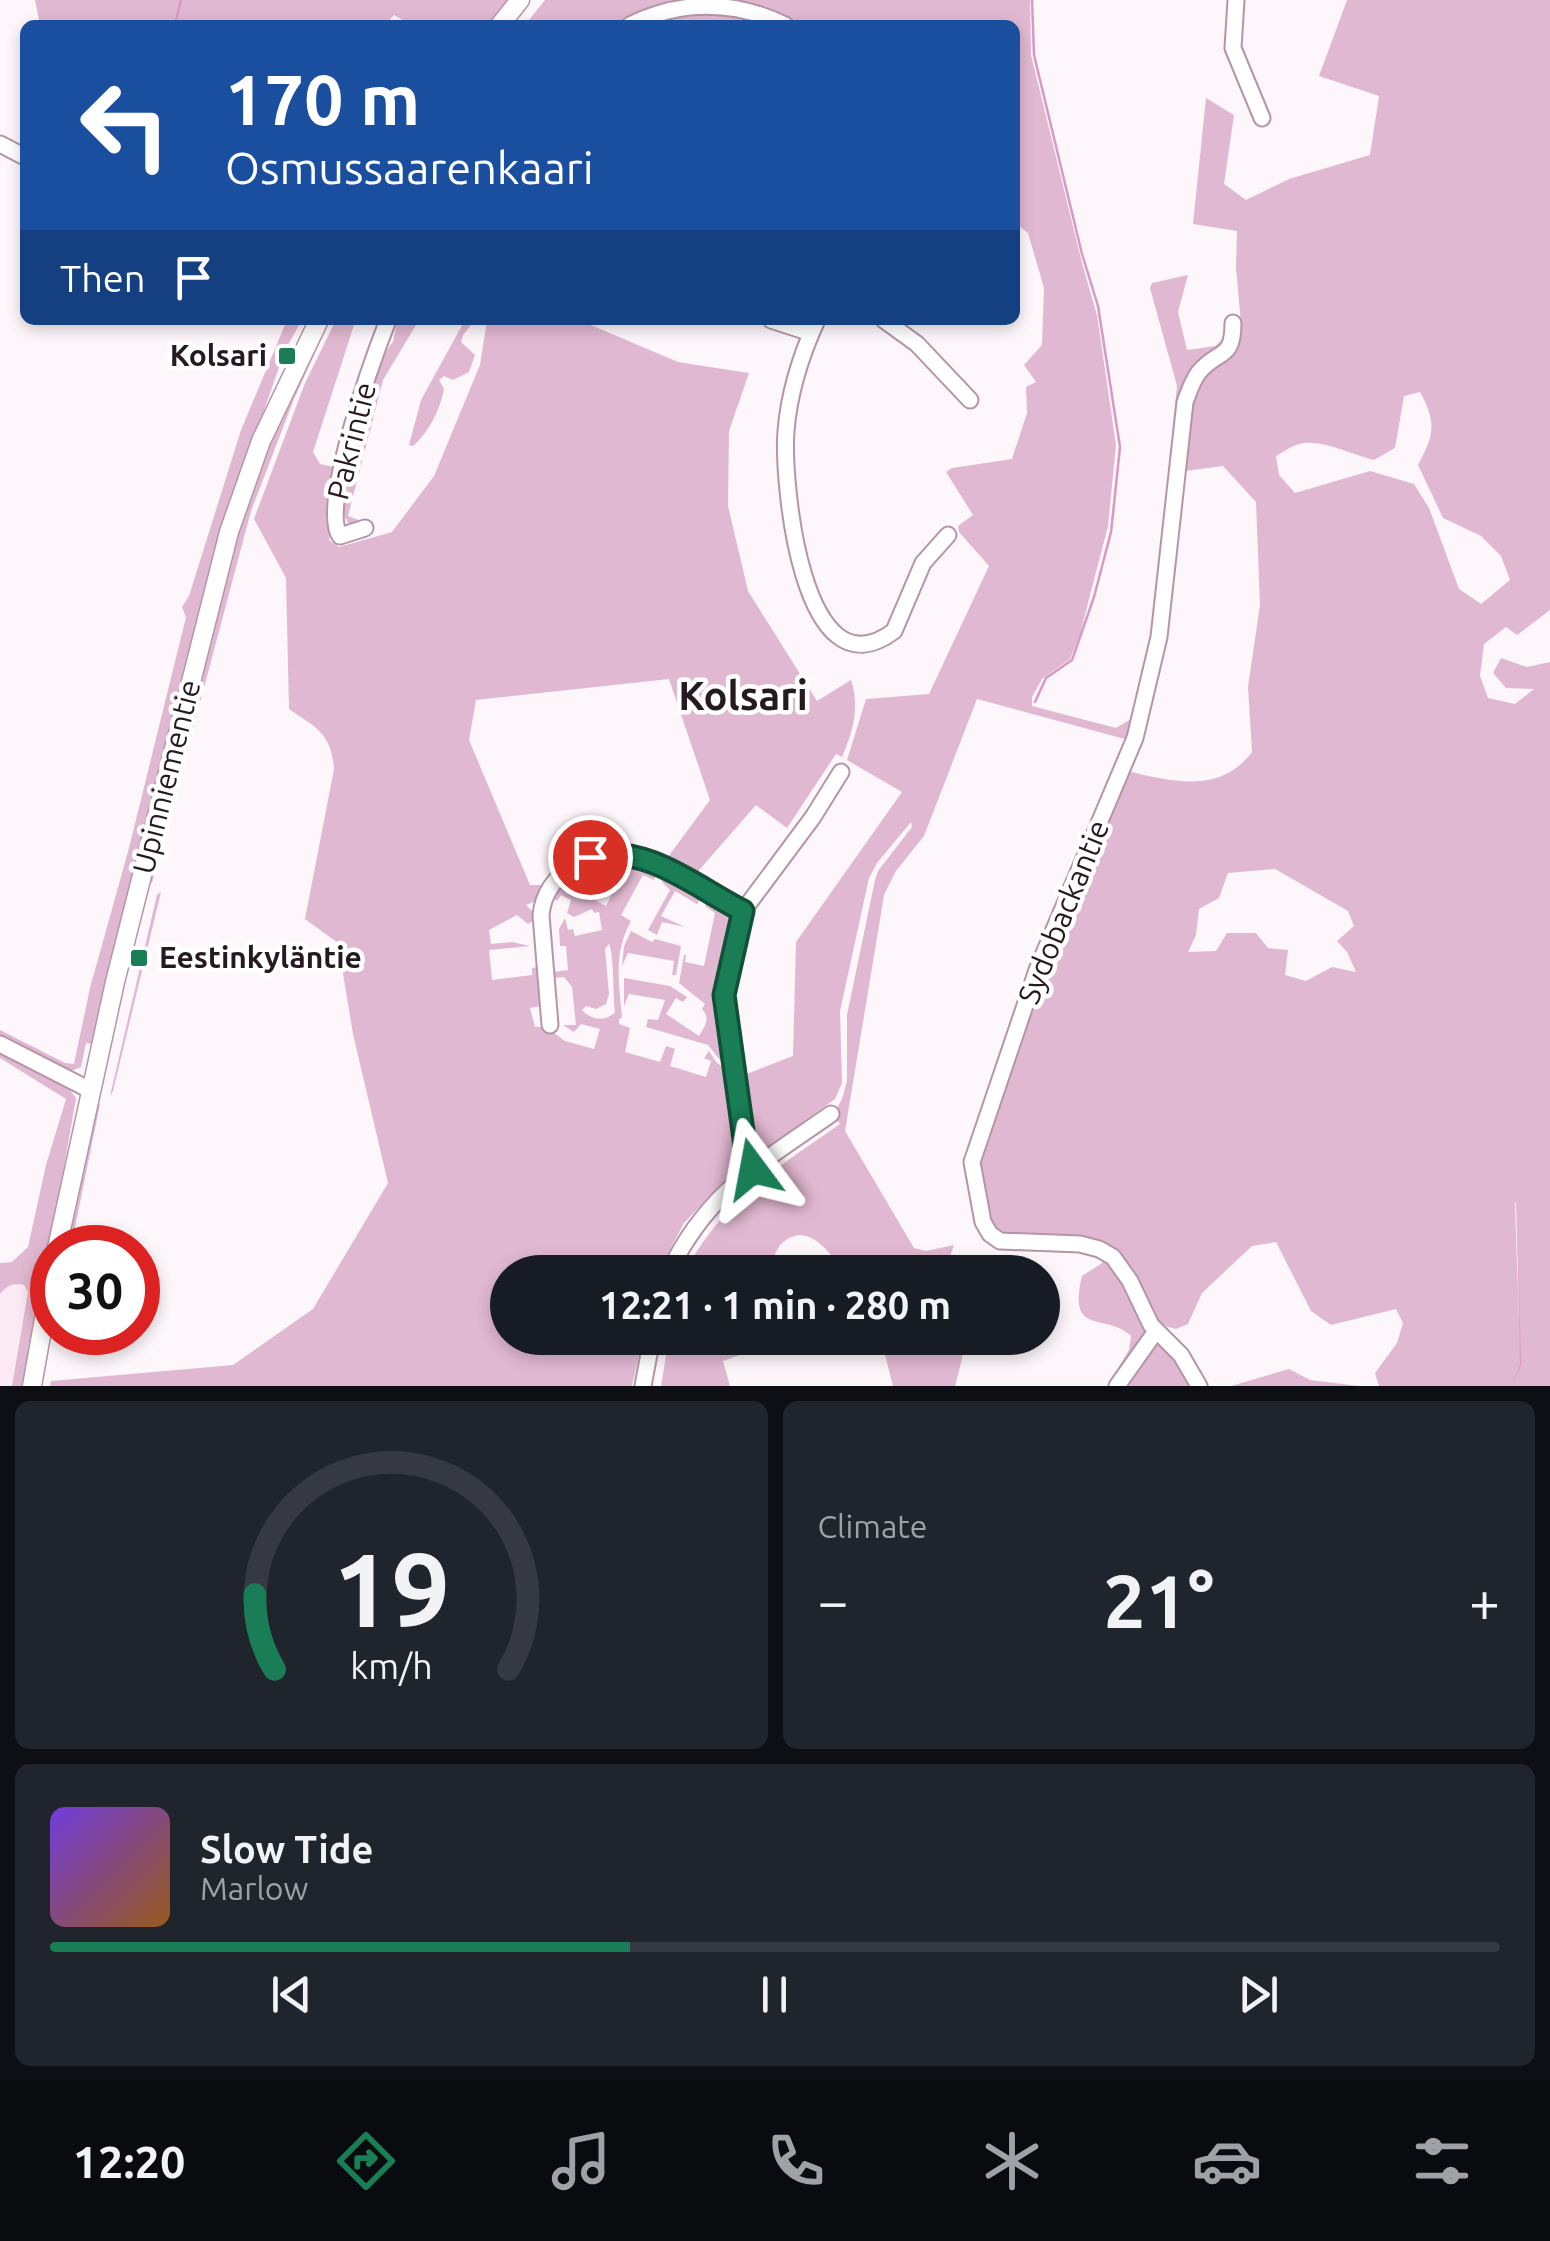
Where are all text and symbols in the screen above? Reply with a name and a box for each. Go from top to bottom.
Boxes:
icon: left [60,60,190,190]
text: 170 m [225,60,420,138]
text: Osmussaarenkaari [225,142,594,193]
icon: arrive [166,250,221,305]
text: Then [60,257,146,299]
place label: Kolsari [170,338,267,372]
marker: Kolsari [276,345,298,367]
street label: Pakrintie [320,379,382,503]
district label: Kolsari [678,673,808,718]
street label: Upinniementie [126,676,207,877]
pin [548,815,633,900]
street label: Sydobackantie [1011,815,1115,1008]
icon: arrive [563,830,618,885]
place label: Eestinkyläntie [159,940,362,974]
marker: Eestinkyläntie [128,947,150,969]
position arrow [701,1117,805,1221]
speed limit sign: 30 [30,1225,160,1355]
text: 12:21 · 1 min · 280 m [599,1284,951,1326]
text: Climate [818,1508,928,1544]
text: 19 [333,1530,450,1647]
text: 21° [1103,1558,1214,1642]
text: − [818,1570,849,1631]
text: + [1469,1570,1500,1631]
text: km/h [350,1646,433,1686]
text: Slow Tide [200,1828,373,1870]
text: Marlow [200,1870,308,1906]
icon: previous [264,1967,319,2022]
icon: pause [747,1967,802,2022]
icon: next [1231,1967,1286,2022]
icon: directions [331,2126,401,2196]
icon: music [546,2126,616,2196]
icon: phone [761,2126,831,2196]
icon: climate [977,2126,1047,2196]
icon: car [1192,2126,1262,2196]
icon: filters [1407,2126,1477,2196]
text: 12:20 [73,2136,185,2187]

